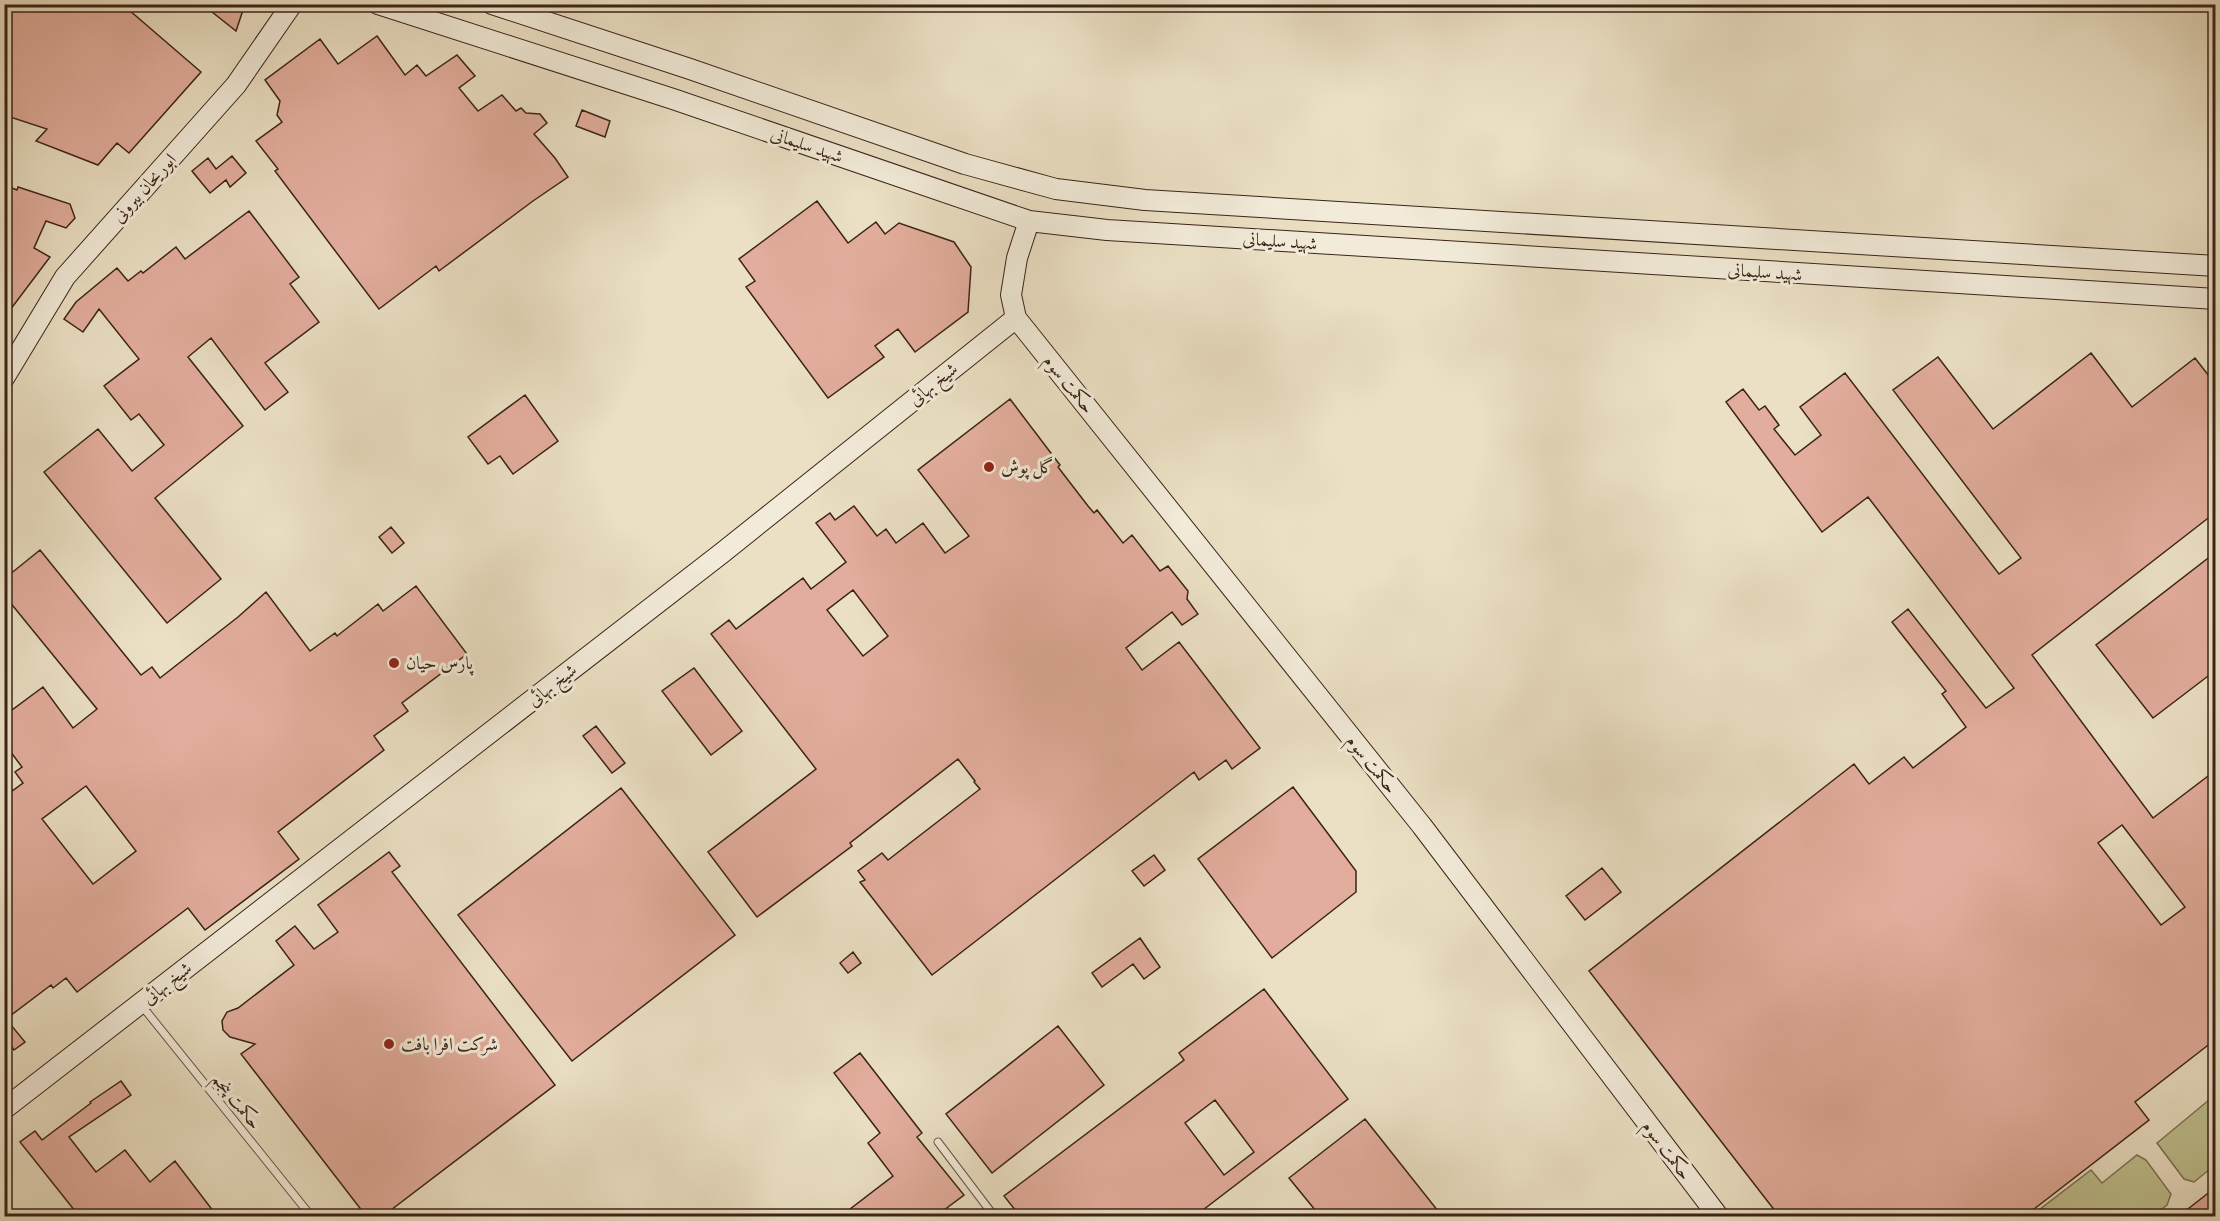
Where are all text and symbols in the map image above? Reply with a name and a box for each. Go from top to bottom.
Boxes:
street label: شهید سلیمانی [767,122,846,171]
street label: ابوریحان بیرونی [107,149,184,230]
street label: شهید سلیمانی [1242,227,1318,259]
street label: شهید سلیمانی [1727,258,1803,290]
street label: حکمت سوم [1035,350,1099,421]
street label: شیخ بهائی [904,358,965,414]
place label: گل پوش [1001,456,1054,482]
marker: گل پوش [982,460,996,474]
place label: پارس حیان [406,652,475,678]
marker: پارس حیان [387,656,401,670]
street label: شیخ بهائی [523,659,584,715]
street label: حکمت سوم [1338,730,1402,801]
street label: شیخ بهائی [138,957,199,1013]
place label: شرکت افرا بافت [401,1033,498,1059]
marker: شرکت افرا بافت [382,1037,396,1051]
street label: حکمت پنجم [203,1068,266,1137]
street label: حکمت سوم [1633,1116,1697,1187]

